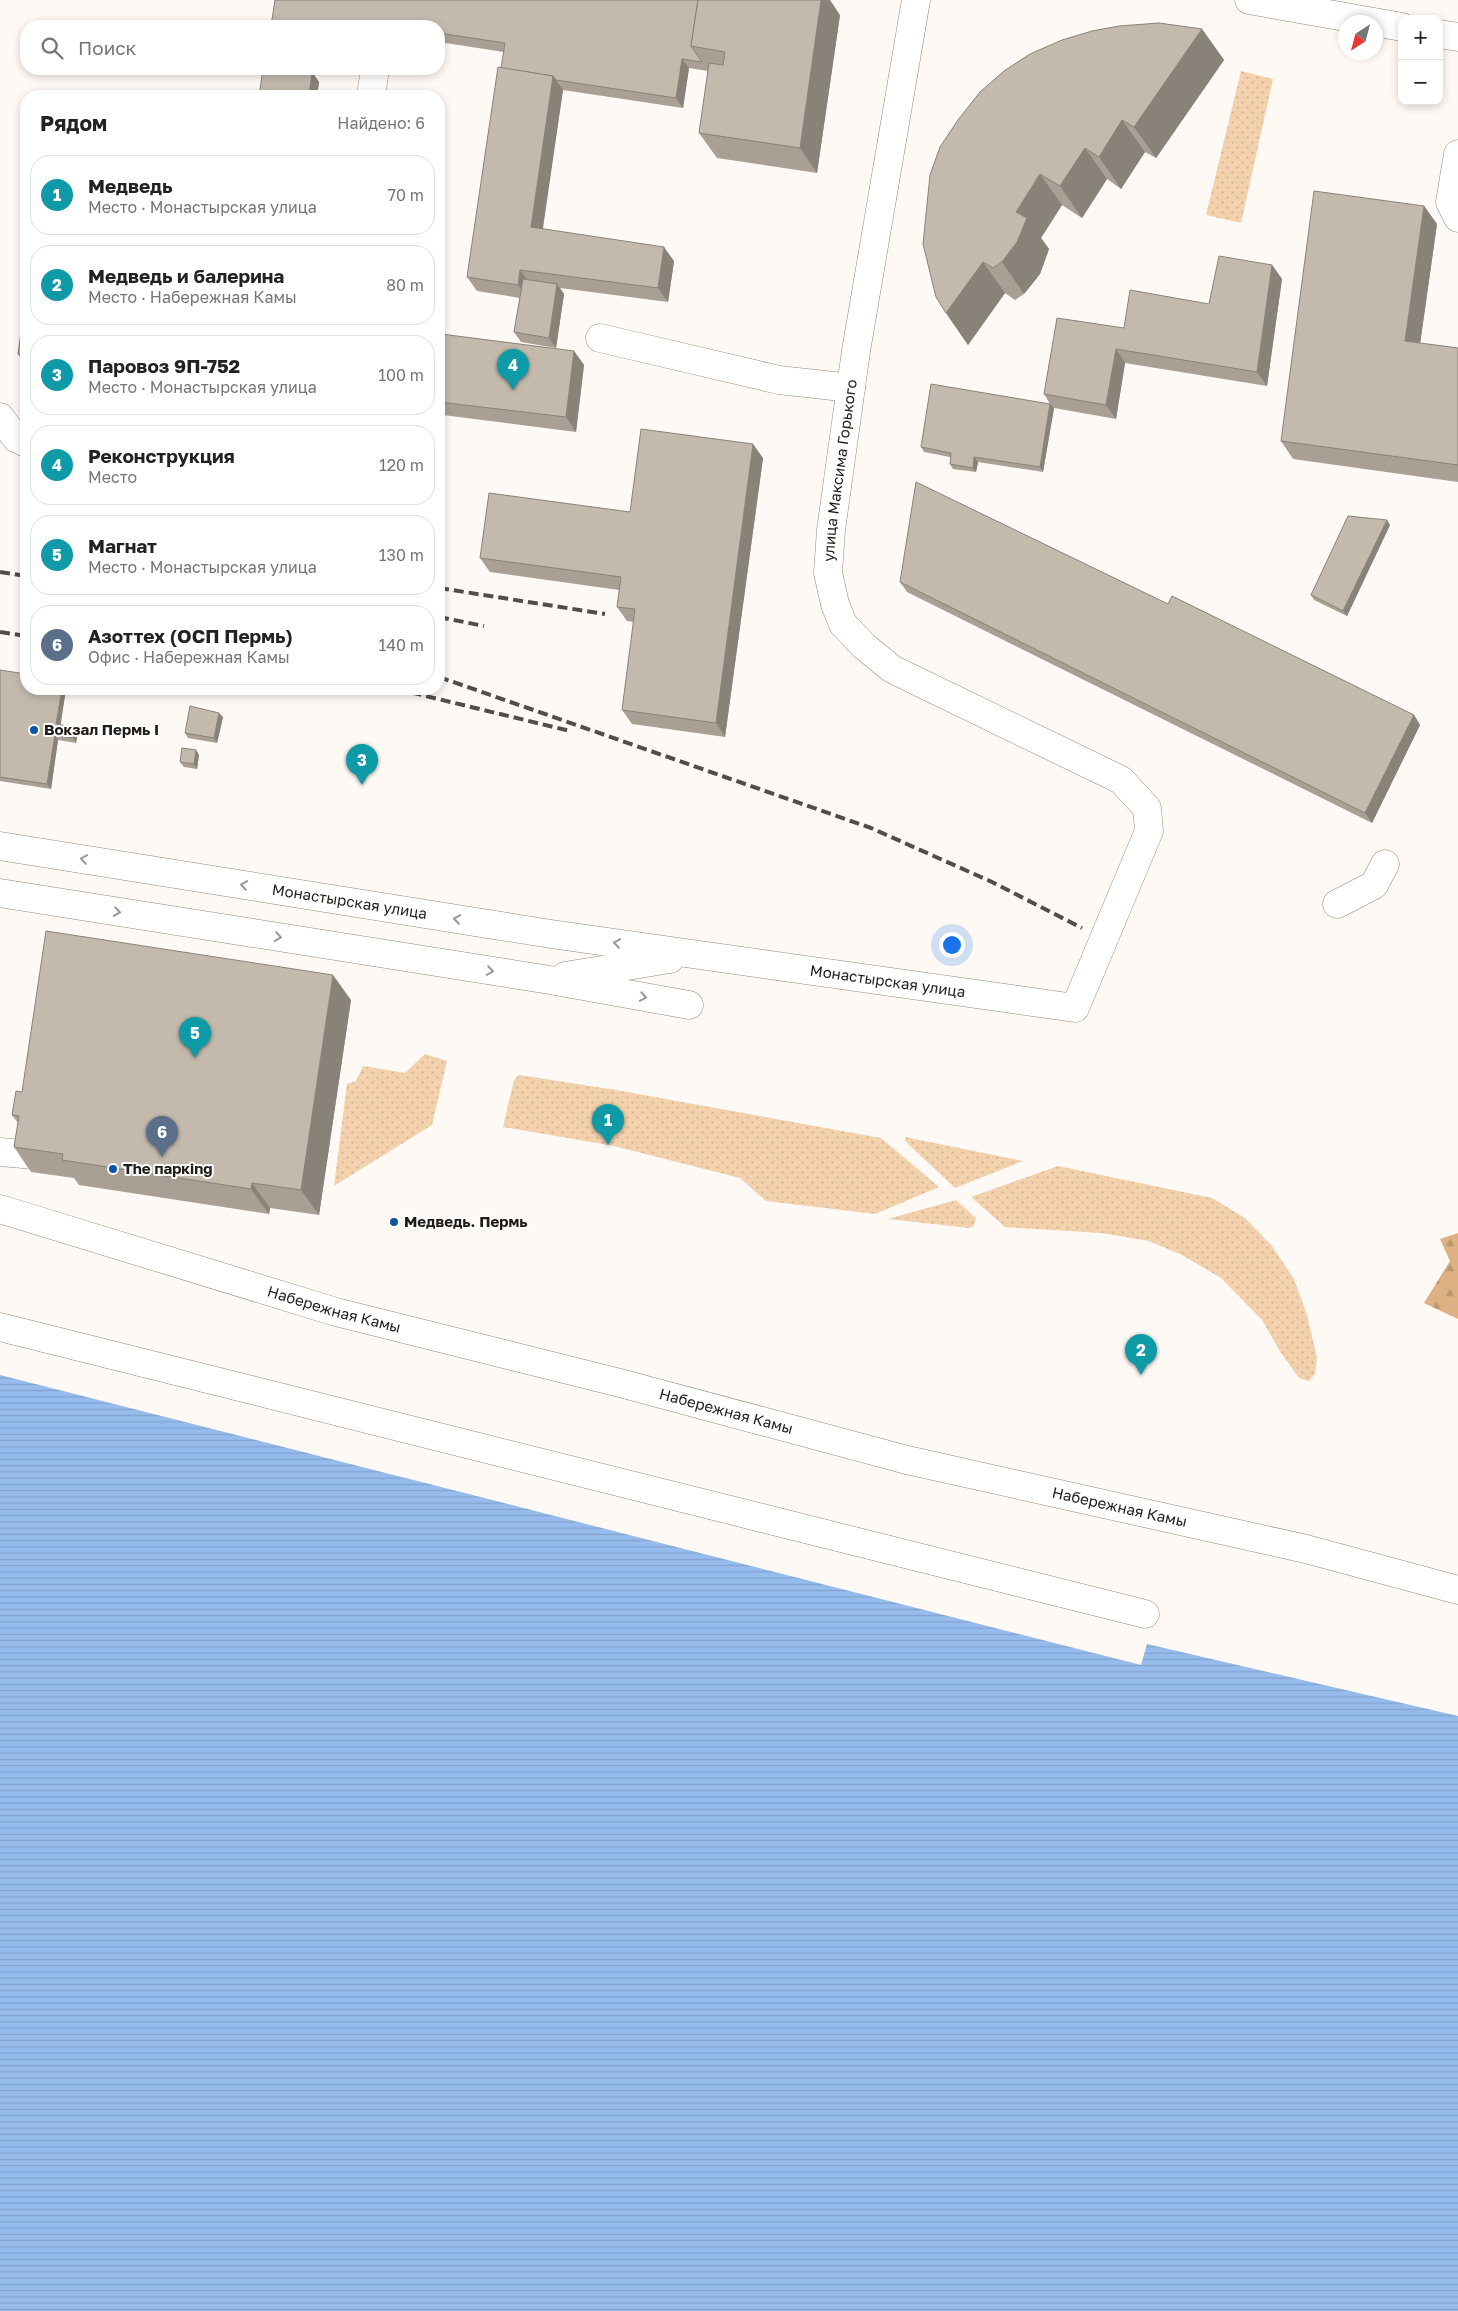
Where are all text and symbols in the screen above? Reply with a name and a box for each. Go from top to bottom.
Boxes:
north arrow [1338,15,1383,60]
map controls [1398,15,1443,105]
button: + [1398,15,1443,60]
search box [20,20,445,75]
icon: search [38,34,66,62]
text: Поиск [78,36,137,59]
button: − [1398,60,1443,105]
text: Рядом [40,110,107,136]
text: Найдено: 6 [337,113,425,133]
text: Медведь [88,174,172,197]
text: 1 [53,185,61,205]
text: 70 m [387,185,424,205]
text: Место · Монастырская улица [88,197,317,217]
text: Медведь и балерина [88,264,284,287]
text: 2 [52,275,62,295]
text: 80 m [386,275,424,295]
text: Место · Набережная Камы [88,287,297,307]
pin: 4 [497,349,529,390]
text: Паровоз 9П-752 [88,354,240,377]
text: 3 [52,365,62,385]
text: 100 m [378,365,424,385]
text: Место · Монастырская улица [88,377,317,397]
street label: улица Максима Горького [819,378,860,562]
text: Реконструкция [88,444,235,467]
text: 4 [52,455,62,475]
text: 120 m [379,455,424,475]
text: Место [88,467,137,487]
text: Магнат [88,534,157,557]
text: 5 [52,545,62,565]
text: 130 m [379,545,424,565]
text: Место · Монастырская улица [88,557,317,577]
text: Азоттех (ОСП Пермь) [88,624,293,647]
text: 6 [52,635,62,655]
text: 140 m [378,635,424,655]
text: Офис · Набережная Камы [88,647,290,667]
place label: Вокзал Пермь I [44,720,159,738]
marker: Вокзал Пермь I [28,724,40,736]
pin: 3 [346,744,378,785]
one-way arrow [80,855,88,865]
one-way arrow [240,880,249,890]
street label: Монастырская улица [271,880,429,922]
one-way arrow [113,906,122,916]
one-way arrow [452,914,461,924]
one-way arrow [274,931,282,942]
your location [939,932,965,958]
one-way arrow [613,938,621,949]
street label: Монастырская улица [809,961,967,1000]
one-way arrow [486,965,495,975]
one-way arrow [639,991,648,1001]
pin: 5 [179,1017,211,1058]
pin: 1 [592,1104,624,1145]
pin: 6 [146,1116,178,1157]
place label: The паркing [123,1159,212,1177]
marker: The паркing [107,1163,119,1175]
place label: Медведь. Пермь [404,1212,528,1230]
marker: Медведь. Пермь [388,1216,400,1228]
street label: Набережная Камы [265,1282,403,1336]
pin: 2 [1125,1334,1157,1375]
street label: Набережная Камы [657,1384,795,1437]
street label: Набережная Камы [1050,1483,1189,1530]

